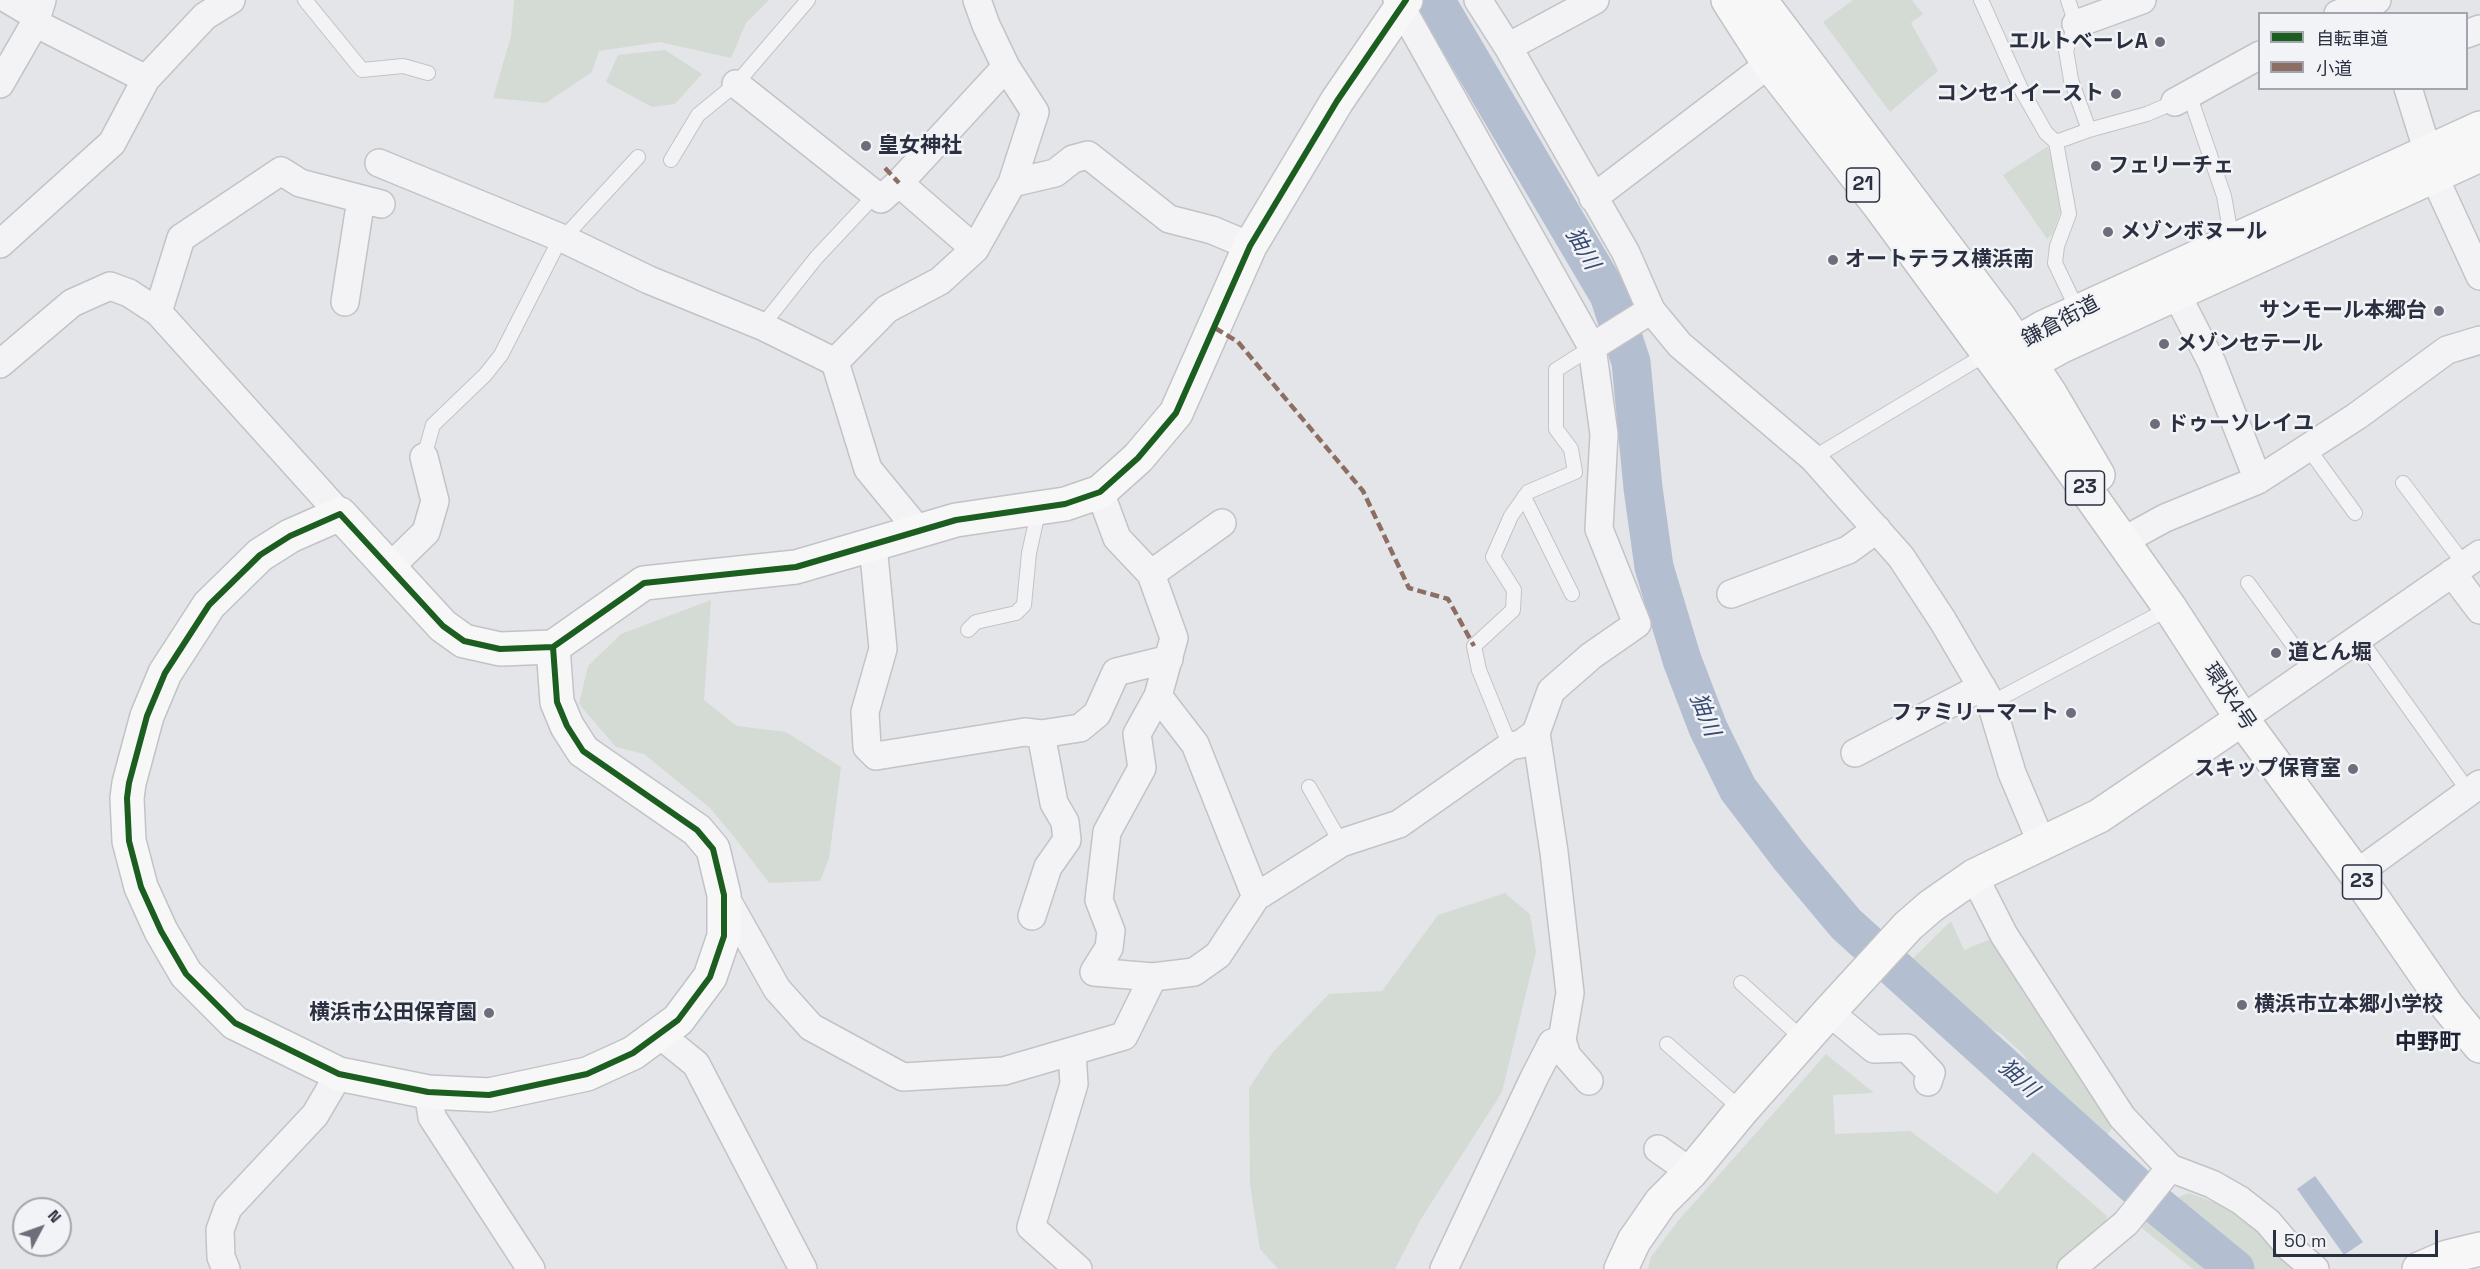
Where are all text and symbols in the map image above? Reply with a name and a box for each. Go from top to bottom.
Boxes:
legend [2258,12,2468,90]
text: 自転車道 [2316,27,2388,50]
place label: エルトベーレA [2009,29,2148,55]
marker: エルトベーレA [2153,35,2167,49]
text: 小道 [2316,57,2352,80]
place label: コンセイイースト [1936,81,2104,107]
marker: コンセイイースト [2109,87,2123,101]
place label: 皇女神社 [878,133,962,159]
marker: 皇女神社 [859,139,873,153]
place label: フェリーチェ [2108,153,2234,179]
marker: フェリーチェ [2089,159,2103,173]
road number: 21 [1846,168,1880,202]
place label: メゾンボヌール [2120,219,2267,245]
water label: 㹨川 [1560,223,1604,275]
marker: メゾンボヌール [2101,225,2115,239]
place label: オートテラス横浜南 [1845,247,2034,273]
marker: オートテラス横浜南 [1826,253,1840,267]
street label: 鎌倉街道 [2018,291,2104,353]
place label: サンモール本郷台 [2259,298,2427,324]
marker: サンモール本郷台 [2432,304,2446,318]
place label: メゾンセテール [2176,331,2323,357]
marker: メゾンセテール [2157,337,2171,351]
place label: ドゥーソレイユ [2167,411,2314,437]
marker: ドゥーソレイユ [2148,417,2162,431]
road number: 23 [2066,471,2104,505]
place label: 道とん堀 [2288,640,2372,666]
marker: 道とん堀 [2269,646,2283,660]
street label: 環状4号 [2197,658,2261,736]
water label: 㹨川 [1684,690,1724,740]
place label: ファミリーマート [1891,700,2059,726]
marker: ファミリーマート [2064,706,2078,720]
place label: スキップ保育室 [2194,756,2341,782]
marker: スキップ保育室 [2346,762,2360,776]
road number: 23 [2342,865,2382,899]
place label: 横浜市立本郷小学校 [2254,992,2443,1018]
marker: 横浜市立本郷小学校 [2235,998,2249,1012]
place label: 横浜市公田保育園 [309,1000,477,1026]
marker: 横浜市公田保育園 [482,1006,496,1020]
district label: 中野町 [2395,1030,2461,1056]
water label: 㹨川 [1993,1054,2043,1104]
north arrow [12,1197,72,1257]
text: N [43,1205,66,1227]
scale bar [2276,1218,2441,1256]
text: 50 m [2284,1229,2326,1252]

